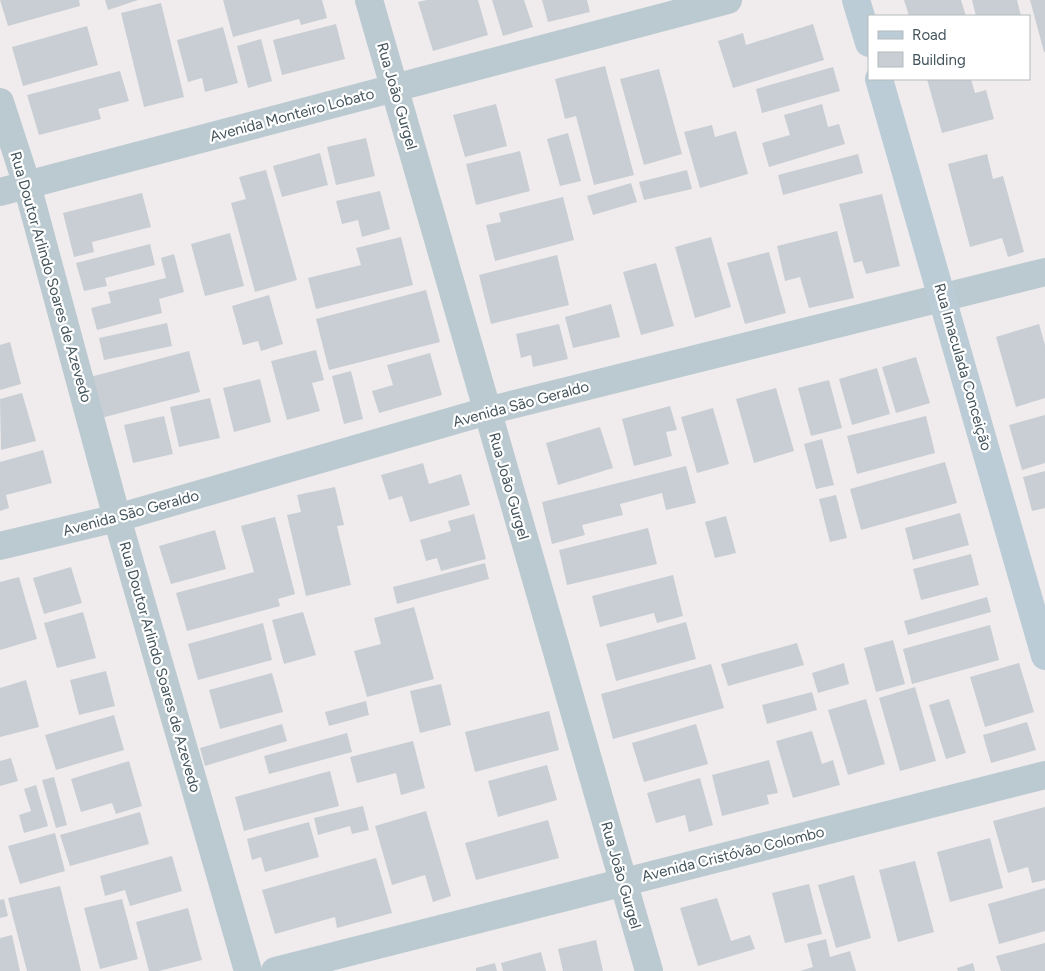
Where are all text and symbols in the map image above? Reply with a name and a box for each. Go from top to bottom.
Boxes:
legend [868,15,1030,80]
text: Road [912,26,947,44]
street label: Rua João Gurgel [373,40,421,152]
text: Building [912,51,966,69]
street label: Avenida Monteiro Lobato [208,84,377,146]
street label: Rua Doutor Arlindo Soares de Azevedo [6,149,96,405]
street label: Rua Imaculada Conceição [930,281,996,453]
street label: Avenida São Geraldo [451,377,591,431]
street label: Rua João Gurgel [485,430,533,542]
street label: Avenida São Geraldo [61,486,201,540]
street label: Rua Doutor Arlindo Soares de Azevedo [115,539,205,795]
street label: Rua João Gurgel [597,819,645,931]
street label: Avenida Cristóvão Colombo [640,822,827,885]

